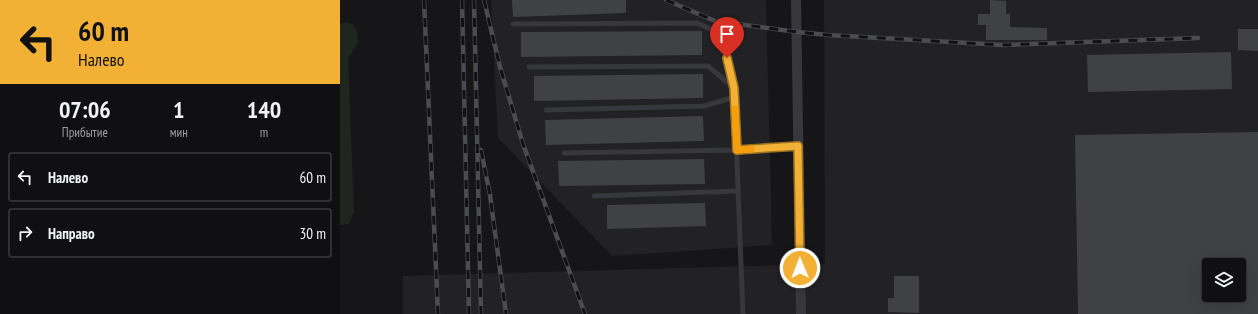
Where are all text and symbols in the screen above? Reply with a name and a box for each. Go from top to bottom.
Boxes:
text: 60 m [78,12,129,49]
icon: left [12,16,64,68]
pin [710,17,744,58]
icon: arrive [716,23,738,45]
text: Налево [78,48,125,71]
text: 07:06 [59,94,111,125]
text: 1 [173,94,184,125]
text: 140 [247,94,281,125]
text: Прибытие [62,124,108,141]
text: мин [170,124,188,141]
text: m [260,124,268,141]
icon: left [14,166,36,188]
text: Налево [48,168,88,187]
text: 60 m [300,168,326,187]
icon: right [14,222,36,244]
text: Направо [48,224,95,243]
text: 30 m [300,224,326,243]
position arrow [779,247,821,289]
map controls [1202,258,1246,302]
button: layers [1202,258,1246,302]

